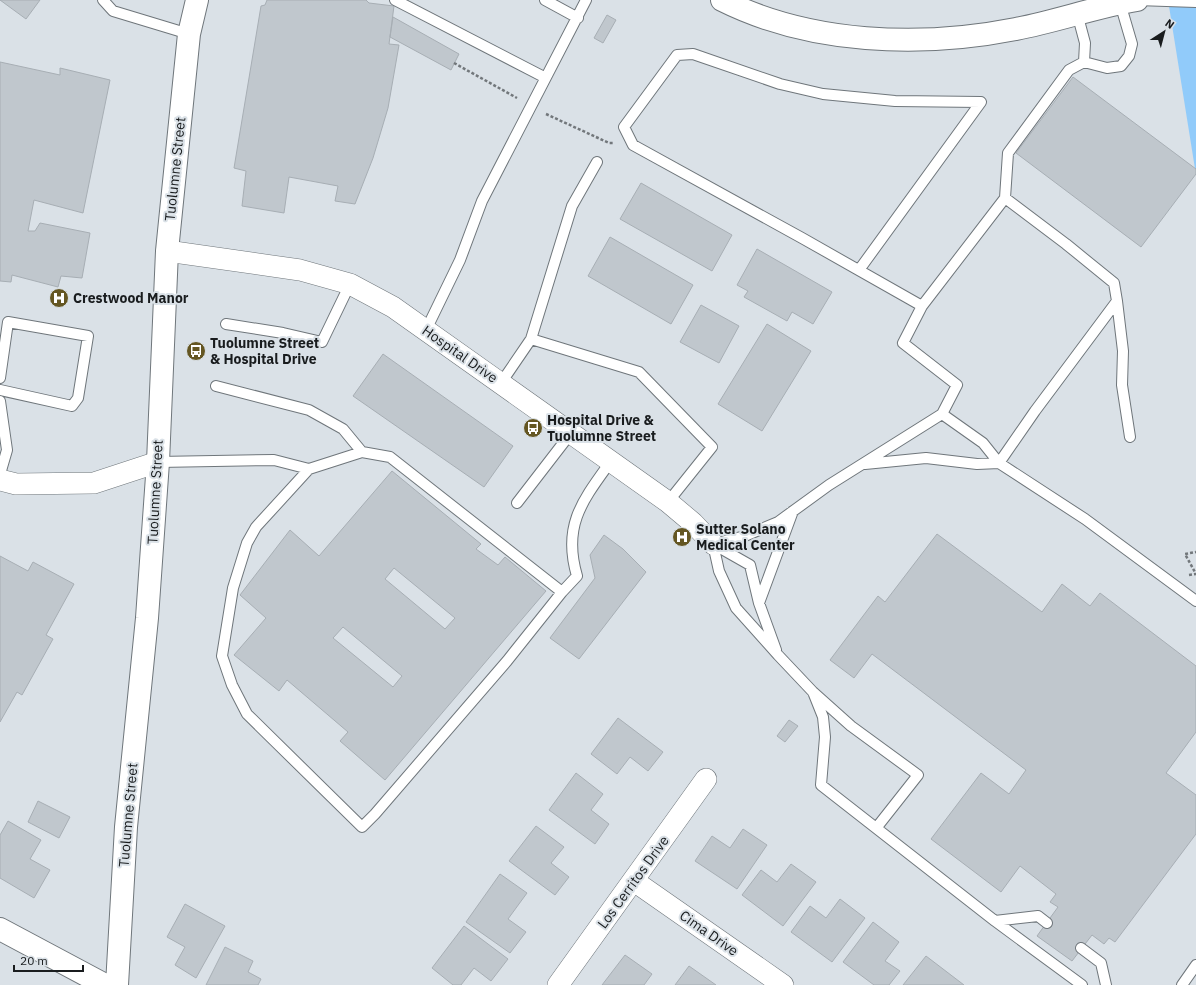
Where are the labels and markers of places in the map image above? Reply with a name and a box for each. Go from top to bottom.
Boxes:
hospital icon: Crestwood Manor [48,287,70,309]
place label: Crestwood Manor [73,289,189,307]
place label: Tuolumne Street & Hospital Drive [210,334,319,368]
bus stop icon: Tuolumne Street & Hospital Drive [185,340,207,362]
place label: Hospital Drive & Tuolumne Street [547,411,656,445]
bus stop icon: Hospital Drive & Tuolumne Street [522,417,544,439]
place label: Sutter Solano Medical Center [696,520,795,554]
hospital icon: Sutter Solano Medical Center [671,526,693,548]

